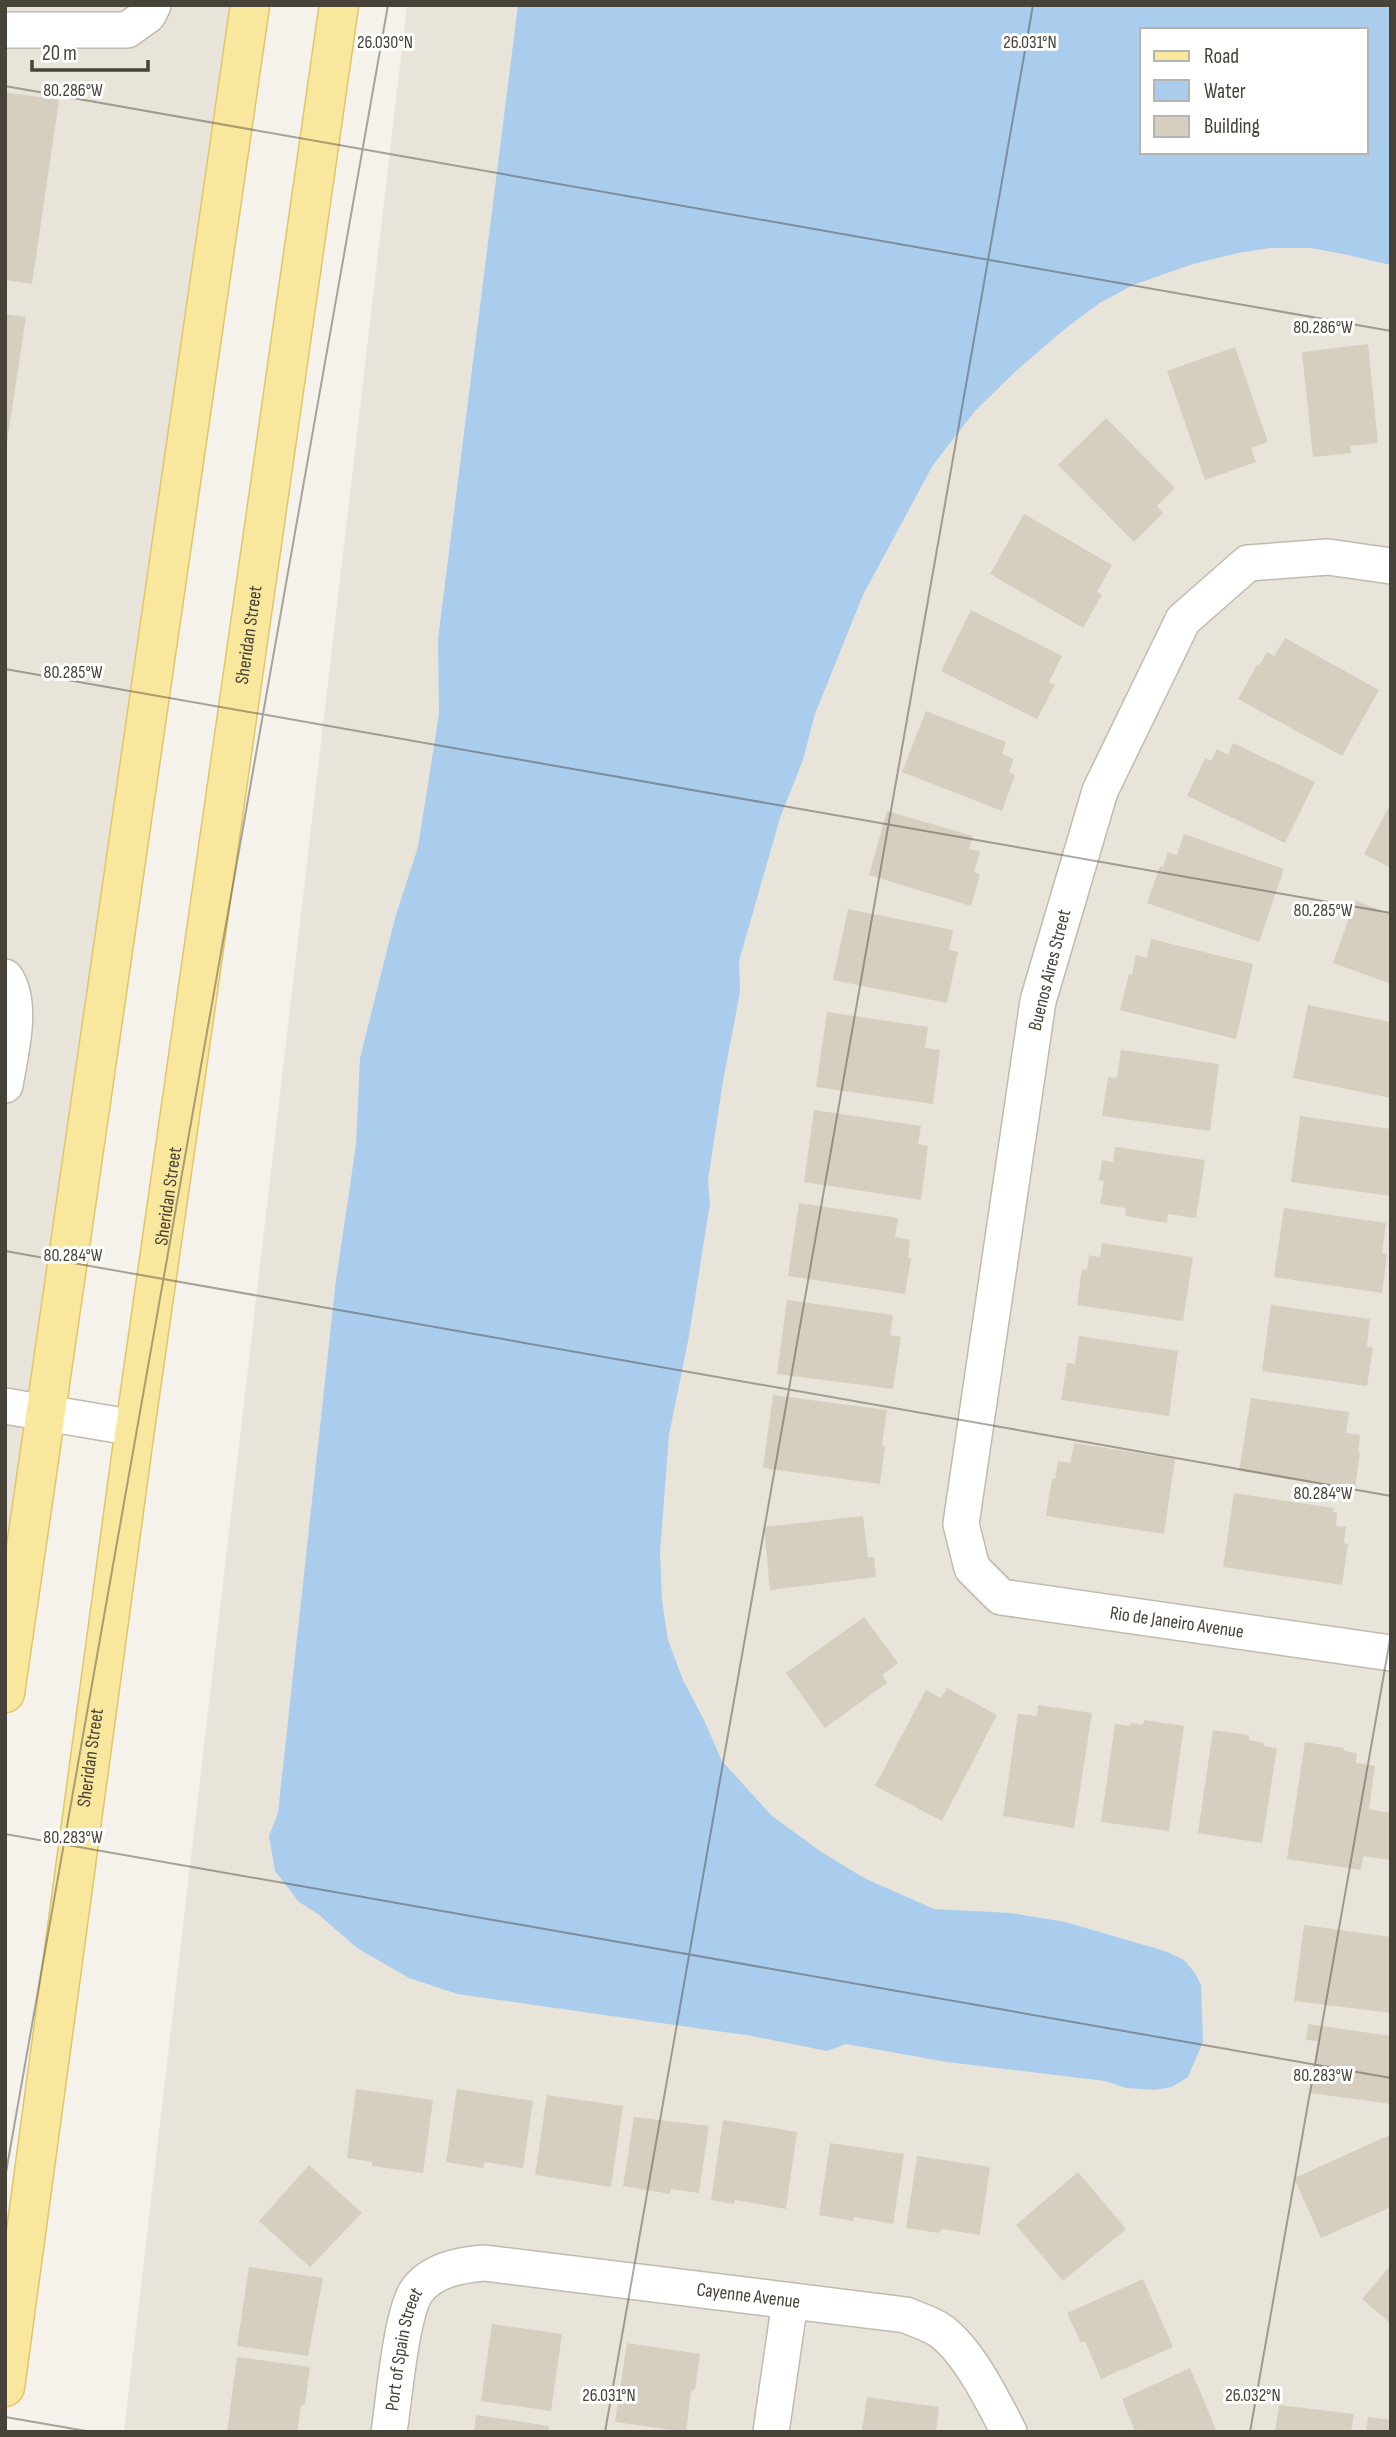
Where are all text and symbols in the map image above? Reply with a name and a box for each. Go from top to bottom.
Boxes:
scale bar [32,28,147,72]
legend [1140,28,1368,154]
text: 26.030°N [357,32,413,53]
text: 26.031°N [1003,32,1057,53]
text: 20 m [42,41,77,66]
text: Road [1204,44,1239,69]
text: Water [1204,79,1246,104]
text: 80.286°W [43,80,103,101]
text: Building [1204,114,1260,139]
text: 80.286°W [1293,317,1353,338]
street label: Sheridan Street [230,584,267,686]
text: 80.285°W [44,662,103,683]
text: 80.285°W [1294,900,1353,921]
street label: Buenos Aires Street [1024,907,1076,1033]
street label: Sheridan Street [150,1145,187,1247]
text: 80.284°W [44,1245,103,1266]
text: 80.284°W [1294,1483,1353,1504]
street label: Rio de Janeiro Avenue [1108,1601,1245,1643]
street label: Sheridan Street [72,1707,108,1809]
text: 80.283°W [43,1827,103,1848]
text: 80.283°W [1293,2065,1353,2086]
street label: Cayenne Avenue [695,2278,802,2313]
street label: Port of Spain Street [380,2283,427,2412]
text: 26.031°N [582,2385,636,2406]
text: 26.032°N [1225,2385,1281,2406]

